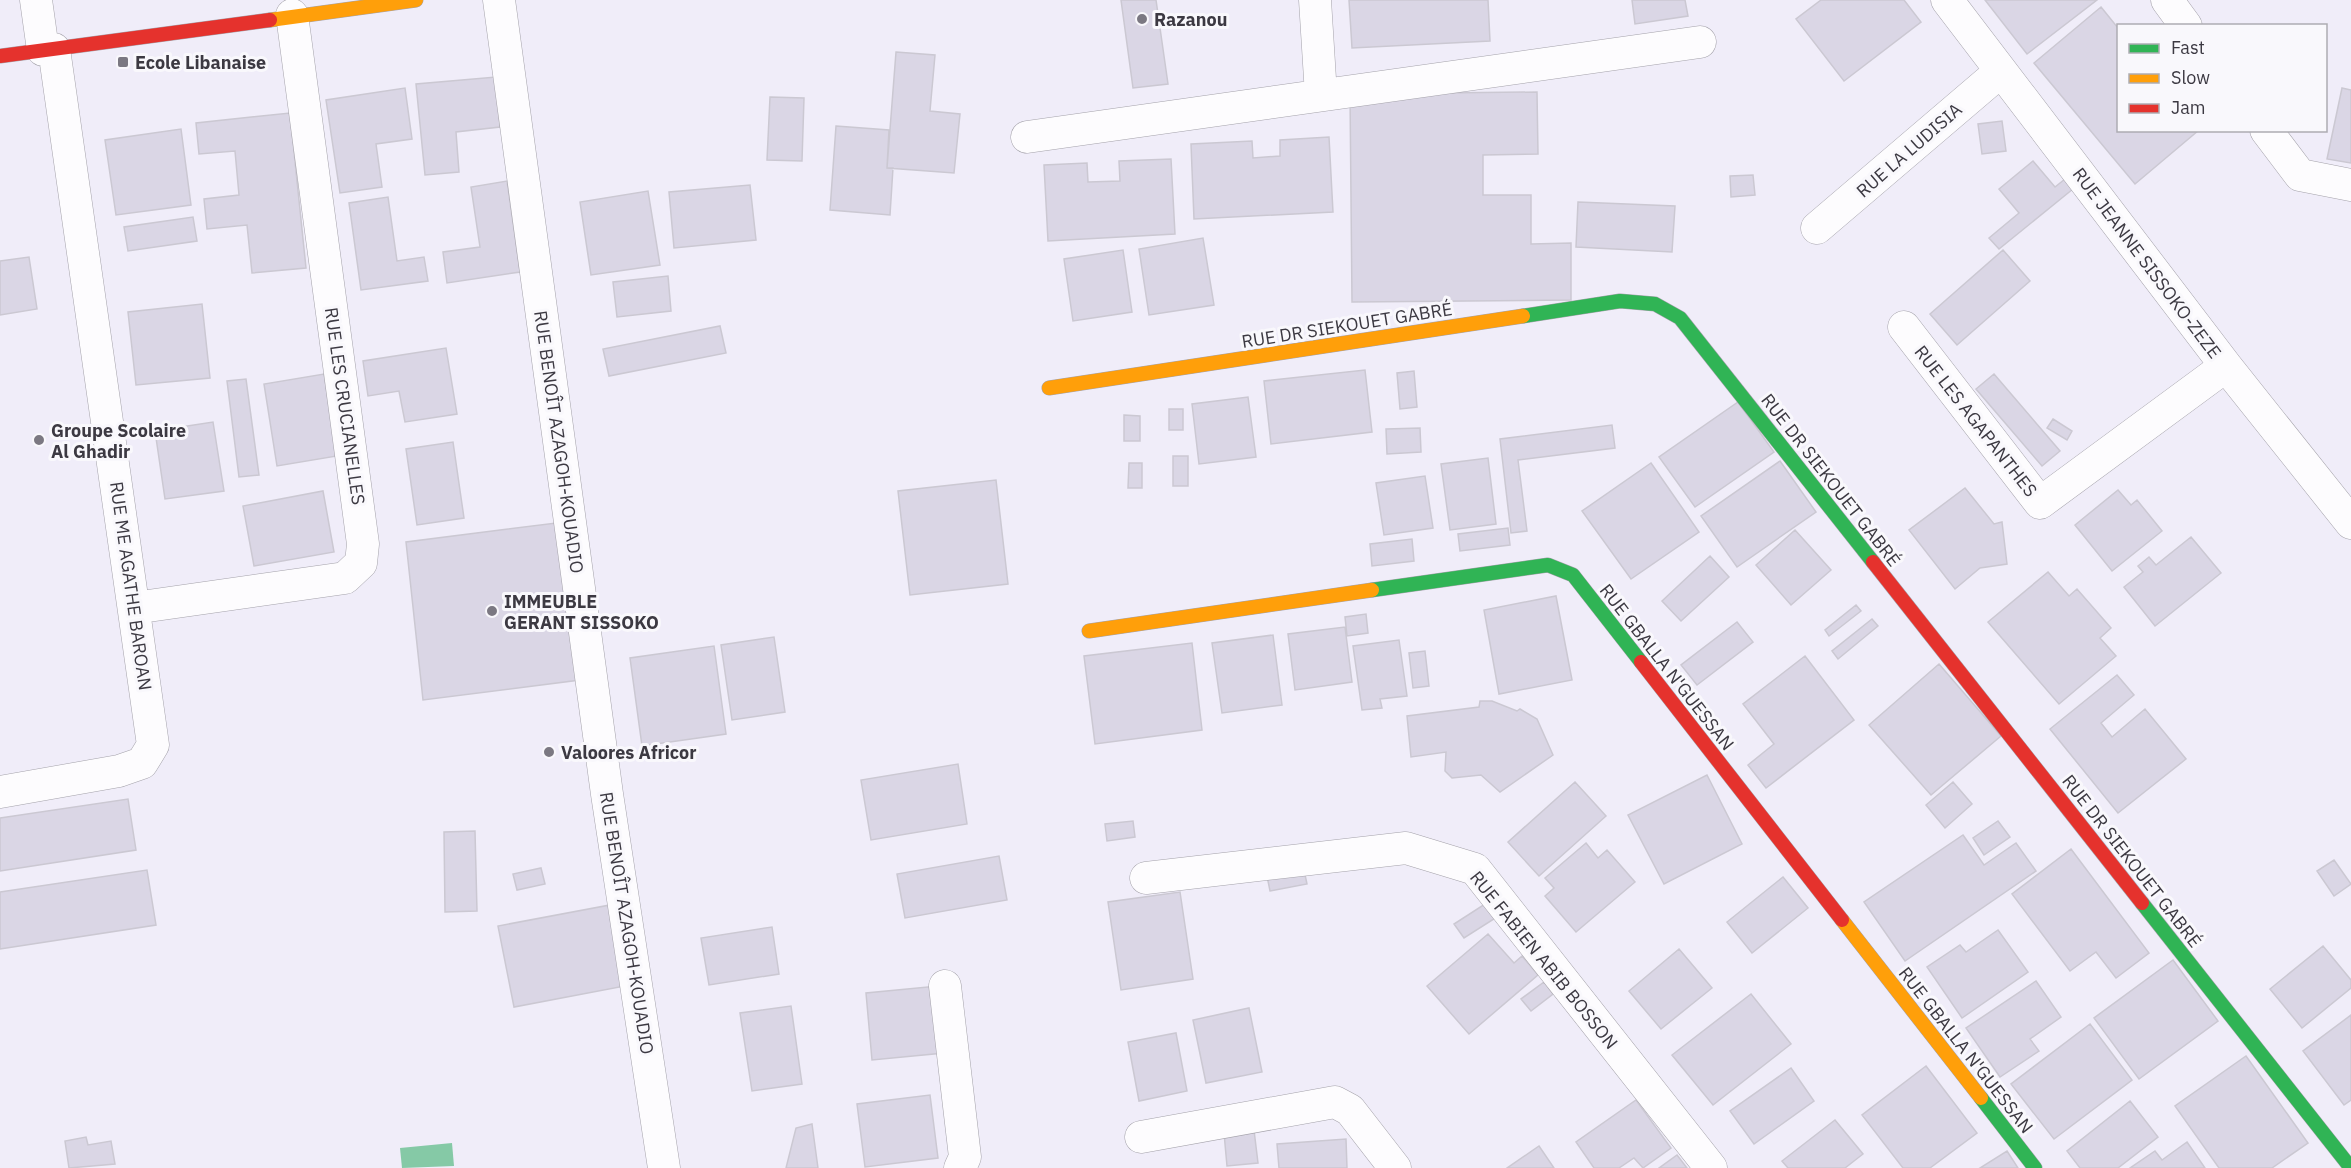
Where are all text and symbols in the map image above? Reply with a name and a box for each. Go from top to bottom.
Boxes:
place label: Razanou [1154,8,1227,31]
marker: Razanou [1135,12,1149,26]
legend [2117,24,2327,132]
text: Fast [2171,36,2205,59]
place label: Ecole Libanaise [135,51,266,74]
marker: Ecole Libanaise [116,55,130,69]
text: Slow [2171,66,2210,89]
text: Jam [2171,96,2206,119]
street label: RUE LA LUDISIA [1851,98,1967,202]
street label: RUE JEANNE SISSOKO-ZEZE [2068,163,2226,363]
street label: RUE DR SIEKOUET GABRÉ [1240,297,1454,353]
street label: RUE LES CRUCIANELLES [320,306,370,506]
street label: RUE BENOÎT AZAGOH-KOUADIO [529,309,589,575]
street label: RUE LES AGAPANTHES [1910,341,2042,501]
street label: RUE DR SIEKOUET GABRÉ [1756,389,1906,571]
place label: Groupe Scolaire Al Ghadir [51,419,186,463]
marker: Groupe Scolaire Al Ghadir [32,433,46,447]
street label: RUE ME AGATHE BAROAN [105,480,157,692]
street label: RUE GBALLA N'GUESSAN [1595,579,1739,755]
place label: IMMEUBLE GERANT SISSOKO [504,590,659,634]
marker: IMMEUBLE GERANT SISSOKO [485,604,499,618]
place label: Valoores Africor [561,741,697,764]
marker: Valoores Africor [542,745,556,759]
street label: RUE DR SIEKOUET GABRÉ [2057,770,2207,952]
street label: RUE BENOÎT AZAGOH-KOUADIO [595,790,659,1056]
street label: RUE FABIEN ABIB BOSSON [1465,866,1623,1054]
street label: RUE GBALLA N'GUESSAN [1894,962,2038,1138]

